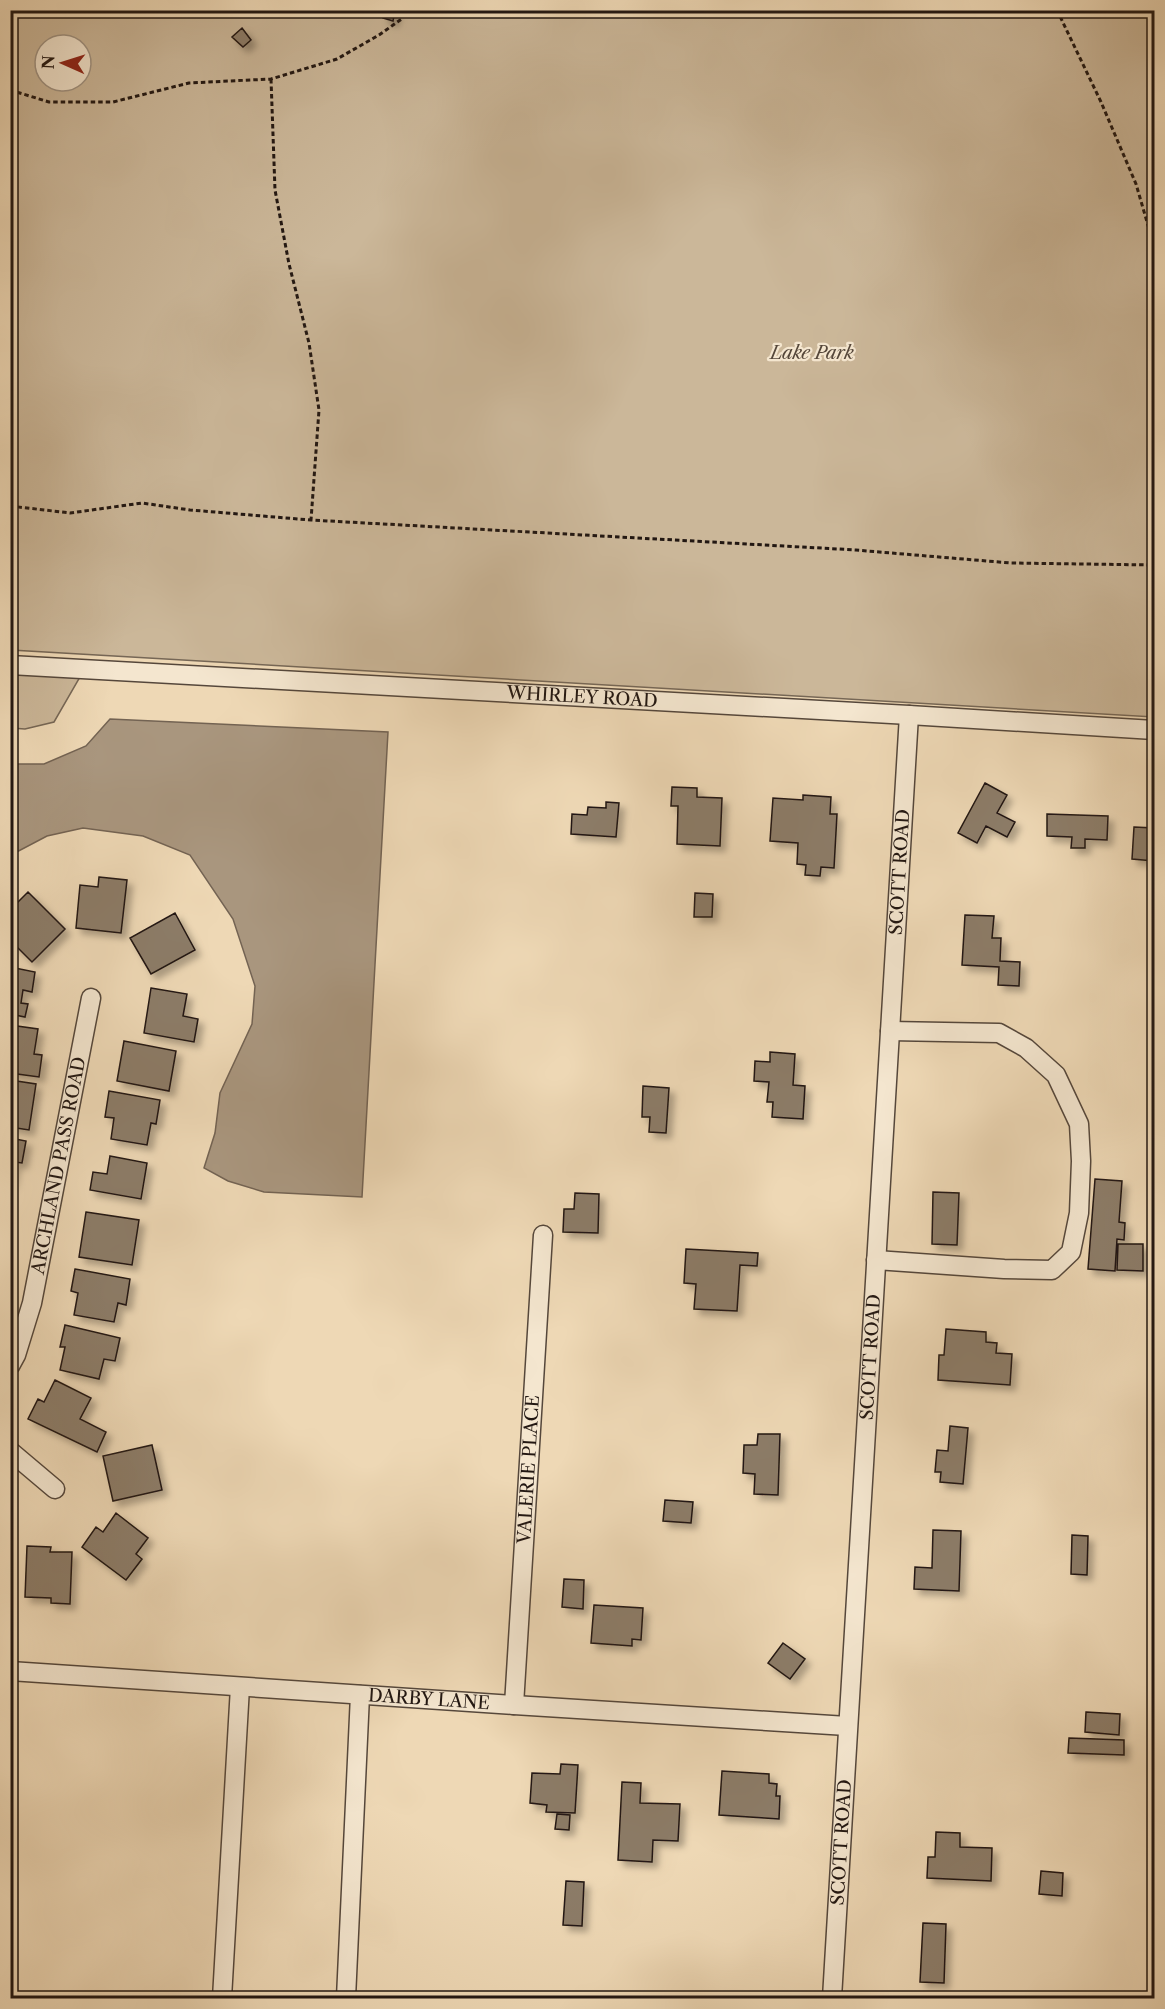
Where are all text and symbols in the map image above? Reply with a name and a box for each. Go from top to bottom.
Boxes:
north arrow [33,33,93,93]
text: N [38,55,58,70]
park label: Lake Park [768,342,854,364]
street label: WHIRLEY ROAD [505,682,658,712]
street label: SCOTT ROAD [885,808,914,936]
street label: ARCHLAND PASS ROAD [27,1055,90,1277]
street label: SCOTT ROAD [856,1293,885,1421]
street label: VALERIE PLACE [513,1394,544,1545]
street label: DARBY LANE [367,1684,491,1714]
street label: SCOTT ROAD [827,1779,856,1906]

